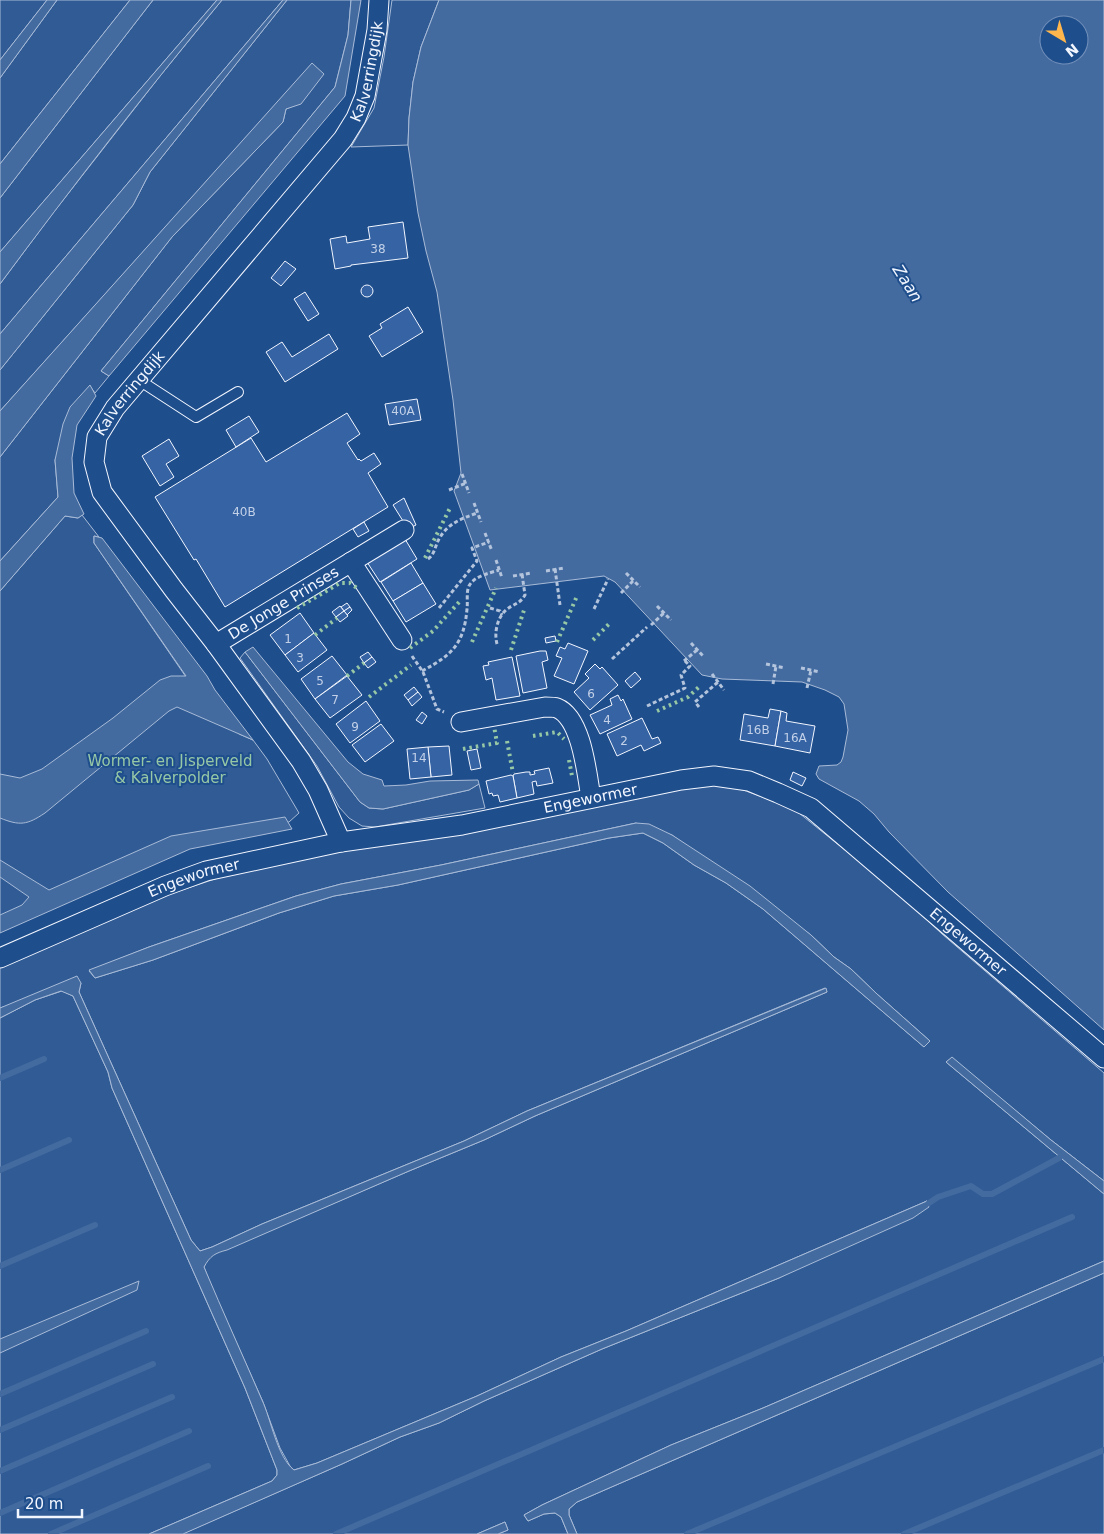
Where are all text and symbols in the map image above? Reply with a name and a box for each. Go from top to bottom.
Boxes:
north arrow [1039,15,1089,65]
street label: Kalverringdijk [346,20,387,124]
text: N [1062,40,1082,60]
house number: 38 [370,242,386,256]
water label: Zaan [888,260,926,306]
street label: Kalverringdijk [91,347,169,439]
house number: 40A [391,404,416,418]
house number: 40B [232,505,256,519]
street label: De Jonge Prinses [225,563,342,643]
house number: 1 [284,632,292,646]
house number: 3 [296,651,304,665]
house number: 5 [316,674,324,688]
house number: 6 [587,687,595,701]
house number: 7 [331,693,339,707]
house number: 4 [603,713,611,727]
house number: 9 [351,720,359,734]
house number: 16B [746,723,770,737]
house number: 16A [783,731,808,745]
house number: 2 [620,734,628,748]
house number: 14 [411,751,427,765]
park label: Wormer- en Jisperveld & Kalverpolder [88,752,252,787]
street label: Engewormer [542,780,640,817]
street label: Engewormer [145,855,242,901]
street label: Engewormer [926,904,1011,980]
scale bar [18,1486,81,1518]
text: 20 m [25,1495,63,1513]

